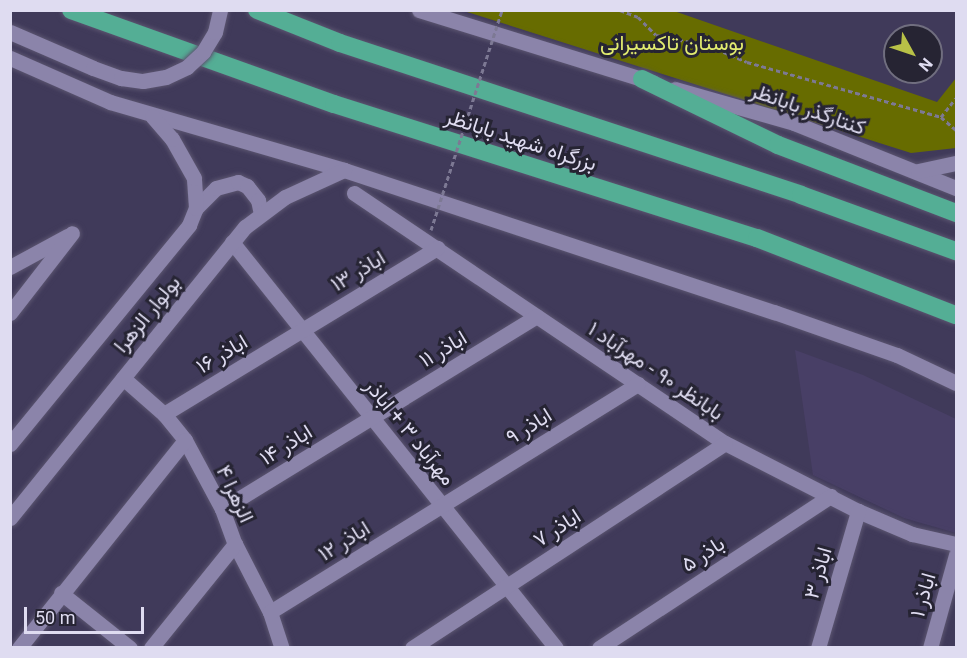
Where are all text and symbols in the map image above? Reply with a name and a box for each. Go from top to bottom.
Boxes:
north arrow [883,24,943,84]
park label: بوستان تاکسیرانی [600,30,744,56]
text: N [915,54,937,75]
street label: کنتارگذر بابانظر [747,78,869,140]
street label: بزرگراه شهید بابانظر [442,104,600,176]
street label: اباذر ۱۳ [326,245,390,297]
street label: بولوار الزهرا [108,270,186,358]
street label: بابانظر ۹۰ - مهرآباد ۱ [583,316,729,426]
street label: اباذر ۱۱ [415,325,471,373]
street label: اباذر ۱۶ [192,329,252,379]
street label: مهرآباد ۳ + اباذر [359,374,461,490]
street label: اباذر ۹ [501,402,557,450]
street label: اباذر ۱۴ [255,419,317,471]
street label: الزهرا ۴ [211,461,259,527]
street label: اباذر ۷ [529,503,585,553]
street label: اباذر ۱۲ [314,515,374,567]
street label: باذر ۵ [677,531,729,577]
street label: اباذر ۳ [799,544,837,602]
street label: اباذر ۱ [905,570,941,620]
scale bar [27,595,147,633]
text: 50 m [35,607,75,628]

